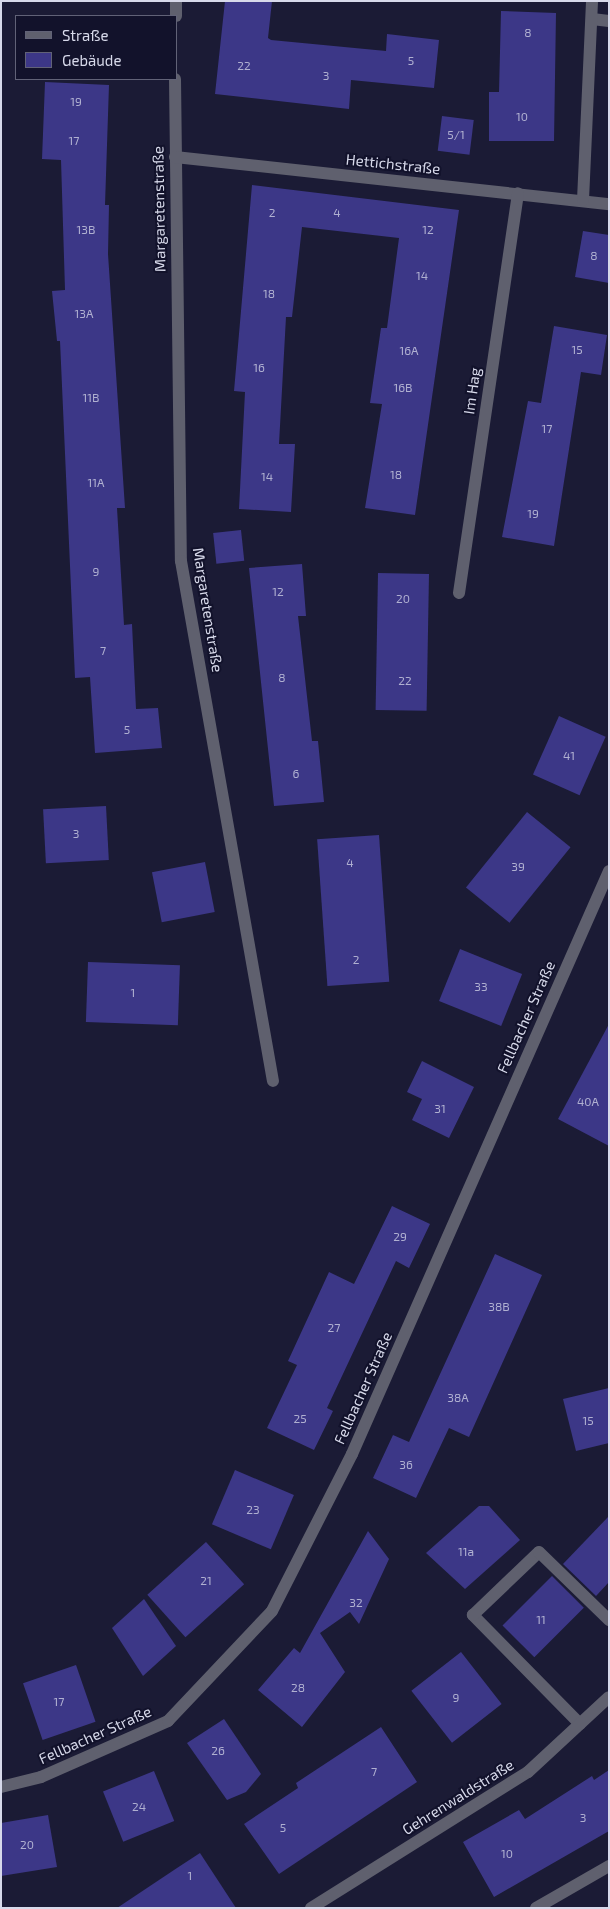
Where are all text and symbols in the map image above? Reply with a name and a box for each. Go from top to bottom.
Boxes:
legend [15,15,178,80]
text: Straße [62,26,108,44]
house number: 8 [524,26,532,40]
text: Gebäude [62,51,121,69]
house number: 5 [408,54,414,68]
house number: 22 [237,59,251,73]
house number: 3 [323,69,329,83]
house number: 19 [70,95,82,109]
house number: 10 [516,110,528,124]
house number: 5/1 [447,128,465,142]
house number: 17 [69,134,79,148]
street label: Margaretenstraße [149,146,169,272]
street label: Hettichstraße [345,150,441,178]
house number: 2 [269,206,275,220]
house number: 4 [333,206,341,220]
house number: 13B [77,223,95,237]
house number: 12 [422,223,434,237]
house number: 8 [590,249,598,263]
house number: 14 [416,269,428,283]
house number: 18 [263,287,275,301]
house number: 13A [75,307,93,321]
house number: 15 [571,343,583,357]
house number: 16A [399,344,419,358]
house number: 16 [253,361,265,375]
street label: Im Hag [460,366,484,416]
house number: 16B [393,381,413,395]
house number: 11B [83,391,99,405]
house number: 17 [542,422,552,436]
house number: 18 [390,468,402,482]
house number: 14 [261,470,273,484]
house number: 11A [87,476,105,490]
house number: 19 [527,507,539,521]
street label: Margaretenstraße [189,546,227,674]
house number: 9 [93,565,99,579]
house number: 12 [272,585,284,599]
house number: 20 [396,592,410,606]
house number: 7 [100,644,106,658]
house number: 8 [278,671,286,685]
house number: 22 [398,674,412,688]
house number: 5 [124,723,130,737]
house number: 41 [563,749,575,763]
house number: 6 [293,767,299,781]
house number: 3 [73,827,79,841]
house number: 4 [346,856,354,870]
house number: 39 [511,860,525,874]
house number: 2 [353,953,359,967]
street label: Fellbacher Straße [493,958,559,1076]
house number: 33 [474,980,488,994]
house number: 1 [131,986,135,1000]
house number: 40A [577,1095,599,1109]
house number: 31 [434,1102,446,1116]
house number: 29 [393,1230,407,1244]
house number: 38B [488,1300,510,1314]
house number: 27 [328,1321,340,1335]
street label: Fellbacher Straße [330,1329,396,1447]
house number: 38A [447,1391,469,1405]
house number: 25 [293,1412,307,1426]
house number: 15 [582,1414,594,1428]
house number: 36 [399,1458,413,1472]
house number: 23 [246,1503,260,1517]
house number: 11a [458,1545,474,1559]
house number: 21 [200,1574,212,1588]
house number: 32 [349,1596,363,1610]
house number: 11 [536,1613,546,1627]
house number: 28 [291,1681,305,1695]
house number: 9 [453,1691,459,1705]
house number: 17 [54,1695,64,1709]
street label: Fellbacher Straße [36,1702,154,1768]
house number: 26 [211,1744,225,1758]
street label: Gehrenwaldstraße [399,1755,517,1839]
house number: 7 [371,1765,377,1779]
house number: 24 [132,1800,146,1814]
house number: 3 [580,1811,586,1825]
house number: 5 [280,1821,286,1835]
house number: 20 [20,1838,34,1852]
house number: 10 [501,1847,513,1861]
house number: 1 [188,1869,192,1883]

